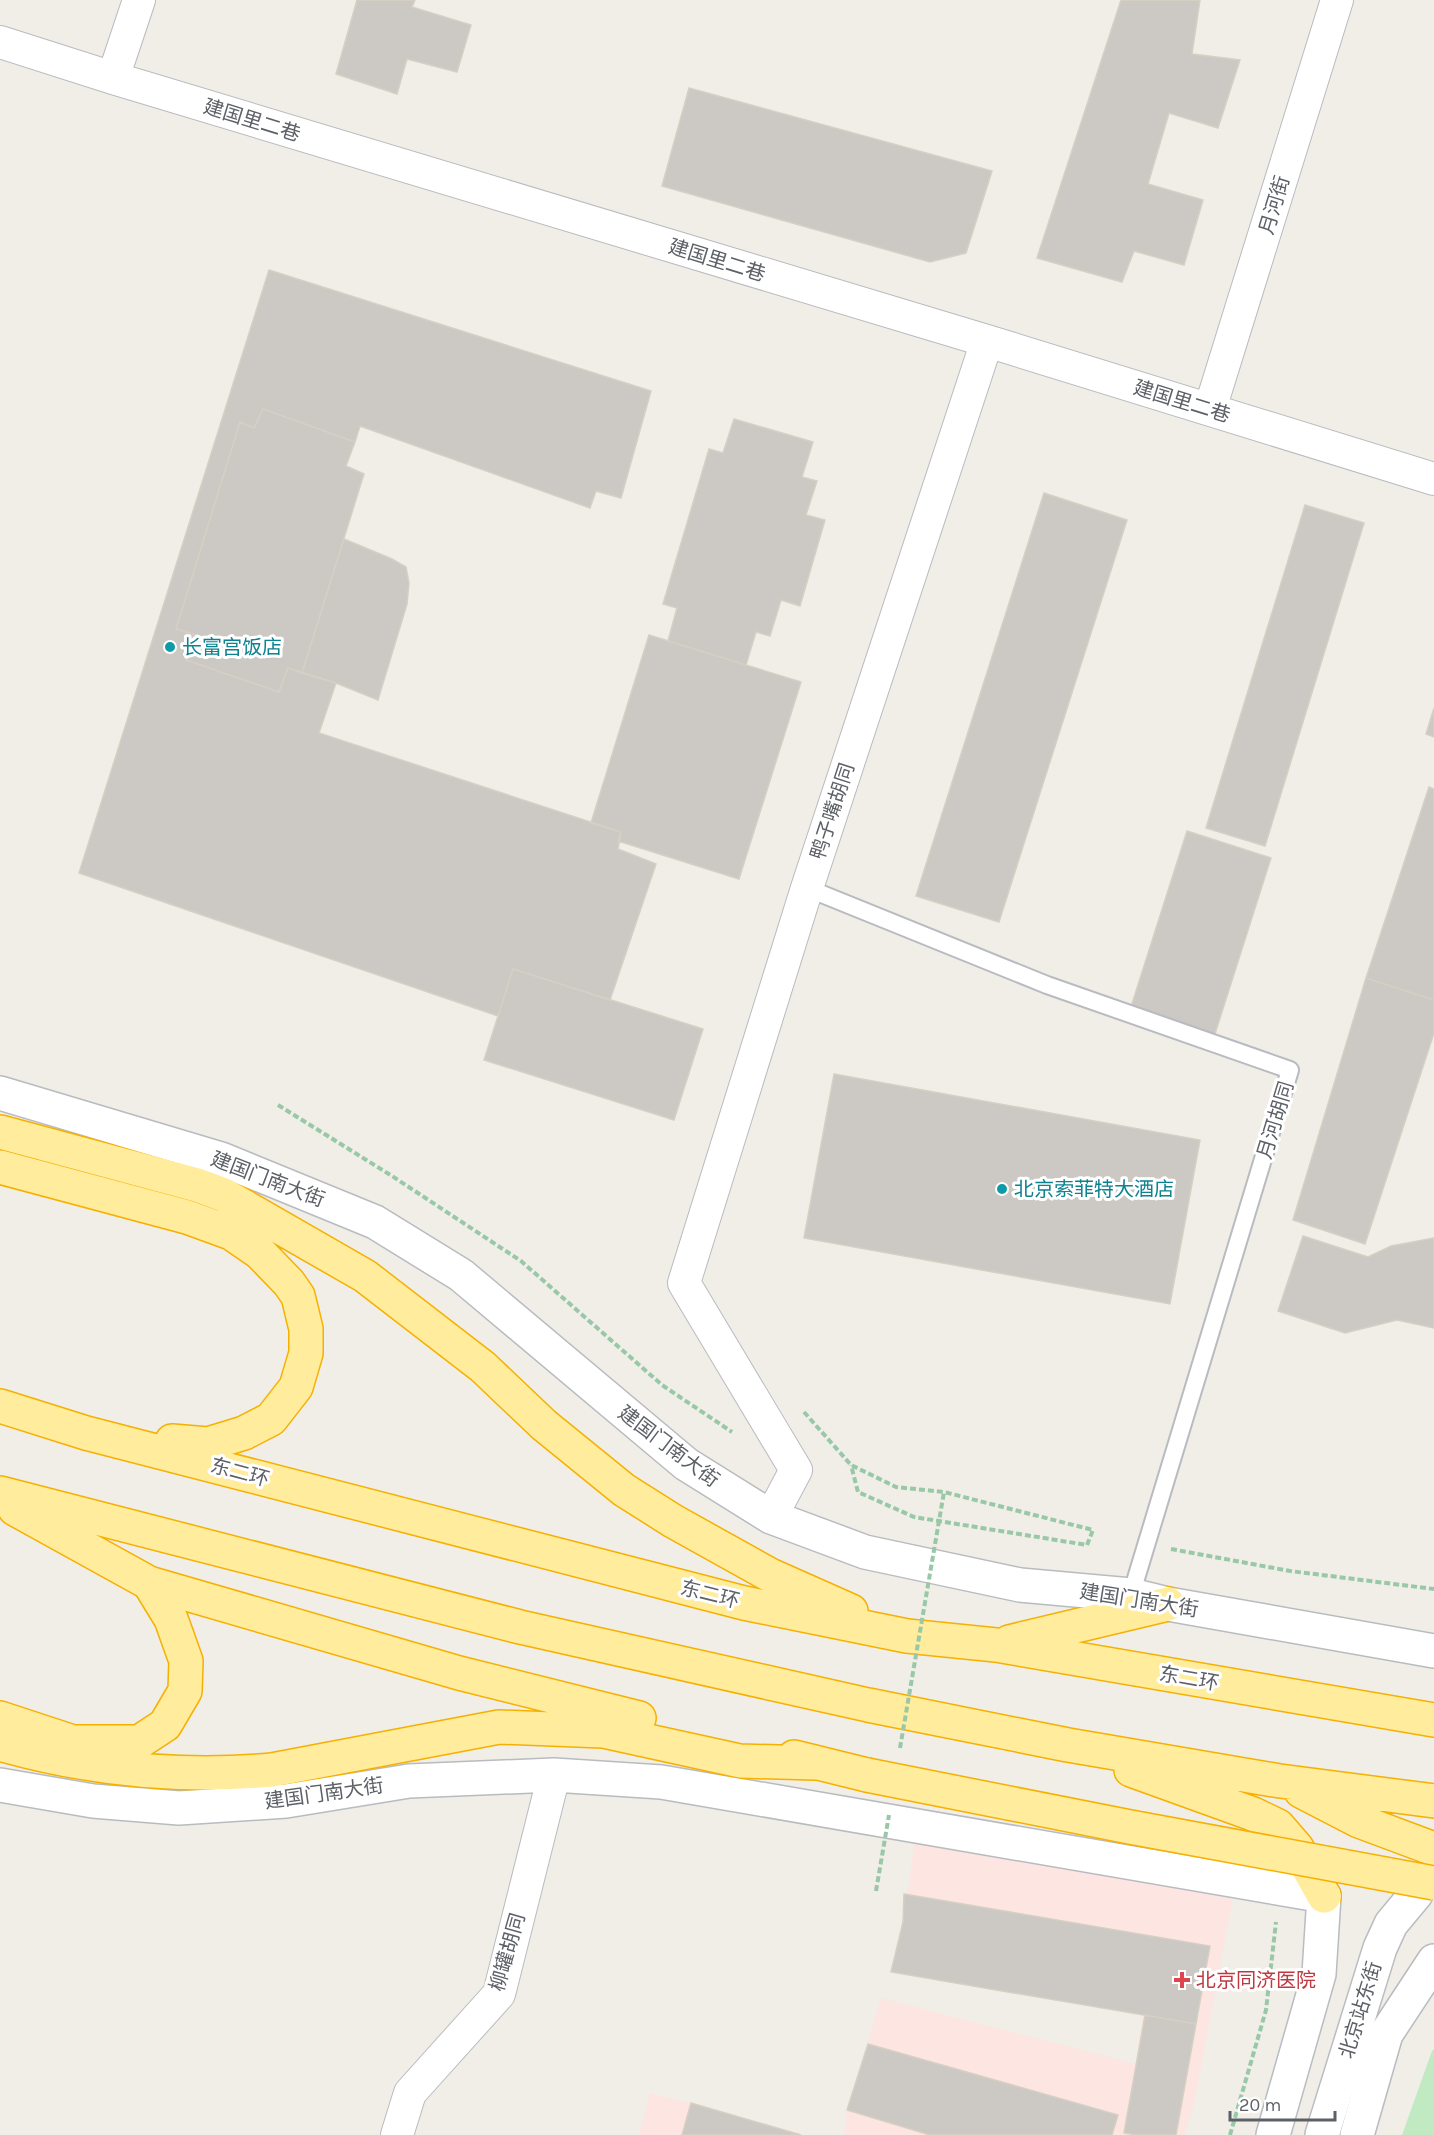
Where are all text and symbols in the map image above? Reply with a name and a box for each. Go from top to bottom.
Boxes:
street label: 建国里二巷 [201,95,303,146]
street label: 月河街 [1255,173,1294,237]
street label: 建国里二巷 [666,235,768,286]
street label: 建国里二巷 [1131,376,1233,427]
place label: 长富宫饭店 [182,636,282,659]
marker: 长富宫饭店 [163,640,177,654]
street label: 鸭子嘴胡同 [806,760,859,862]
street label: 月河胡同 [1253,1079,1298,1162]
street label: 建国门南大街 [208,1147,328,1212]
place label: 北京索菲特大酒店 [1014,1178,1174,1201]
marker: 北京索菲特大酒店 [995,1182,1009,1196]
street label: 建国门南大街 [614,1401,724,1492]
street label: 东二环 [208,1454,272,1491]
street label: 东二环 [678,1576,742,1613]
street label: 建国门南大街 [1078,1580,1200,1621]
street label: 东二环 [1157,1662,1220,1695]
street label: 建国门南大街 [263,1774,385,1813]
street label: 柳罐胡同 [485,1911,530,1994]
street label: 北京站东街 [1335,1959,1386,2061]
place label: 北京同济医院 [1196,1969,1316,1992]
marker: 北京同济医院 [1173,1971,1191,1989]
scale bar [1230,2084,1335,2122]
text: 20 m [1239,2094,1281,2116]

